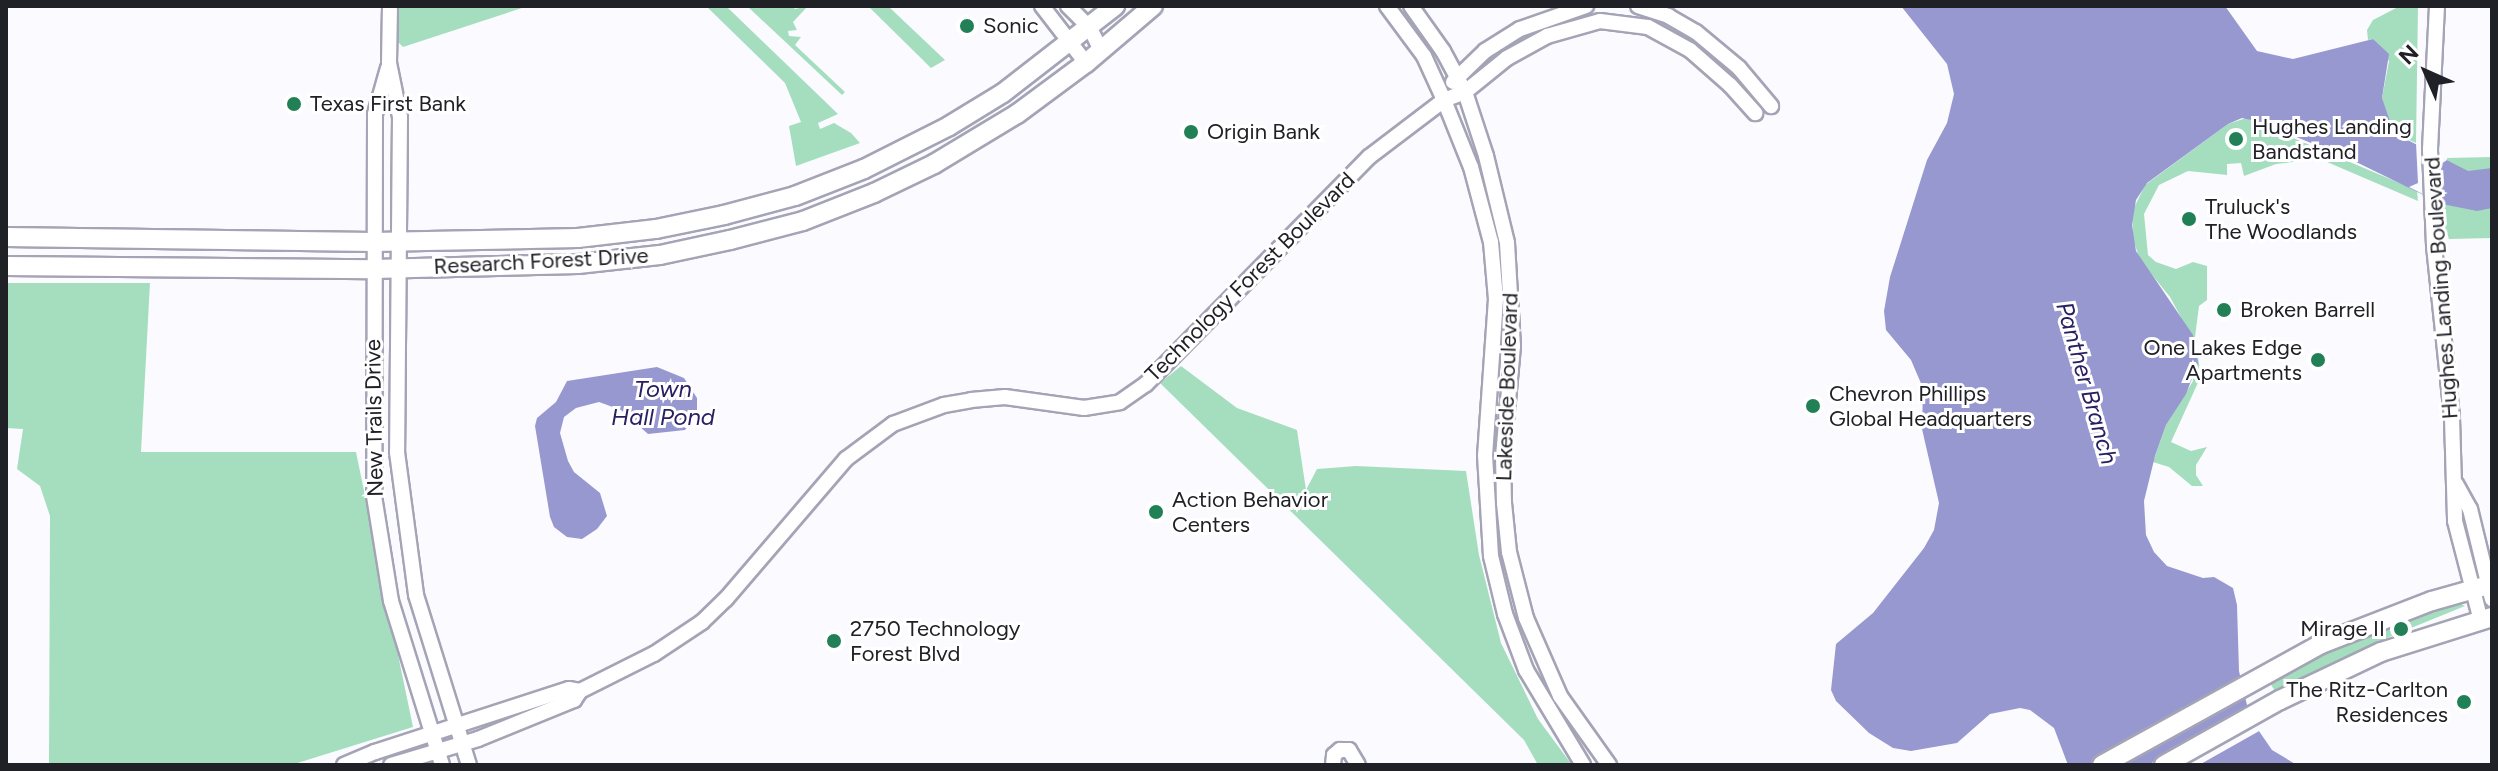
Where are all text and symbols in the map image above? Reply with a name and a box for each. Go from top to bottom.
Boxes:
place label: Sonic [983,13,1039,39]
marker: Sonic [958,17,976,35]
north arrow [2386,32,2466,112]
text: N [2393,39,2424,70]
place label: Texas First Bank [310,91,466,117]
marker: Texas First Bank [285,95,303,113]
place label: Hughes Landing Bandstand [2252,113,2412,164]
place label: Origin Bank [1207,119,1320,145]
marker: Origin Bank [1182,123,1200,141]
marker: Hughes Landing Bandstand [2227,130,2245,148]
street label: Hughes Landing Boulevard [2419,156,2463,420]
street label: Technology Forest Boulevard [1140,167,1360,387]
place label: Truluck's The Woodlands [2205,193,2357,244]
marker: Truluck's The Woodlands [2180,210,2198,228]
street label: Research Forest Drive [433,242,649,280]
street label: Lakeside Boulevard [1491,292,1523,482]
place label: Broken Barrell [2240,297,2375,323]
water label: Panther Branch [2050,298,2124,468]
marker: Broken Barrell [2215,301,2233,319]
place label: One Lakes Edge Apartments [2144,334,2302,386]
street label: New Trails Drive [359,339,389,497]
marker: One Lakes Edge Apartments [2309,351,2327,369]
water label: Town Hall Pond [611,375,715,431]
place label: Chevron Phillips Global Headquarters [1829,380,2032,432]
marker: Chevron Phillips Global Headquarters [1804,397,1822,415]
place label: Action Behavior Centers [1172,486,1328,538]
marker: Action Behavior Centers [1147,503,1165,521]
place label: 2750 Technology Forest Blvd [850,615,1020,666]
place label: Mirage II [2300,616,2385,642]
marker: Mirage II [2392,620,2410,638]
marker: 2750 Technology Forest Blvd [825,632,843,650]
place label: The Ritz-Carlton Residences [2286,676,2448,728]
marker: The Ritz-Carlton Residences [2455,693,2473,711]

